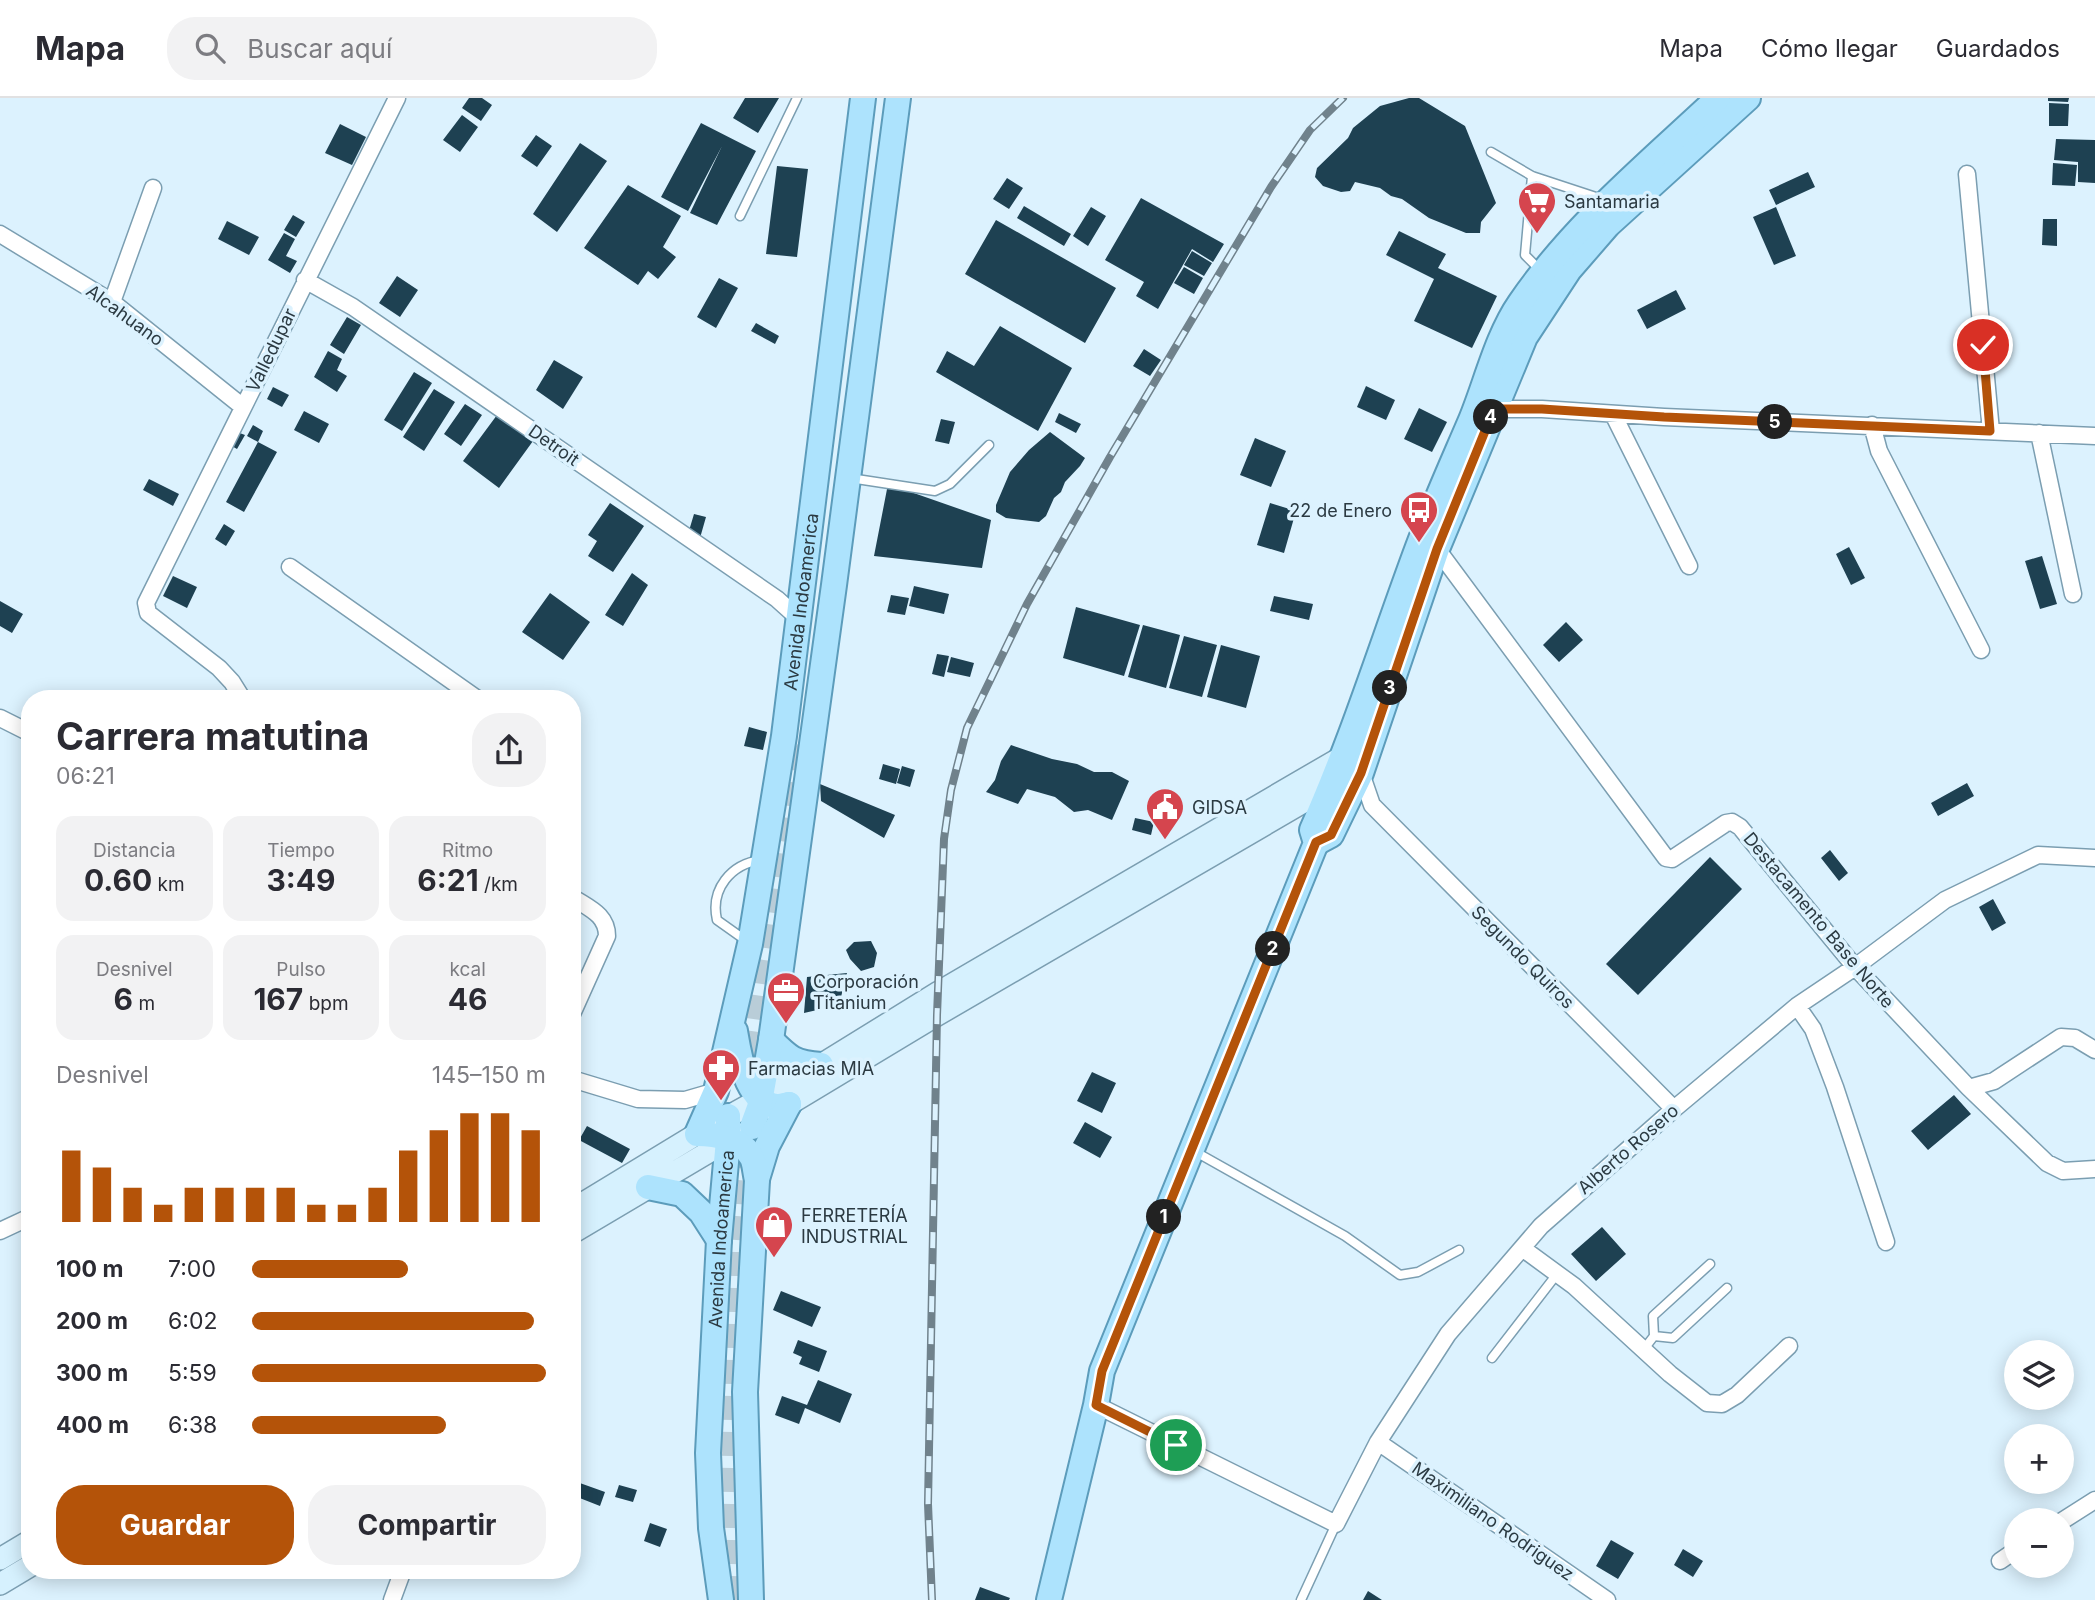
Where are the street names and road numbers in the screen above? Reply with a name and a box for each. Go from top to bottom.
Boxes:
street label: Alcahuano [82,280,168,350]
street label: Valledupar [242,304,300,395]
street label: Detroit [525,420,583,470]
street label: Avenida Indoamerica [779,512,822,692]
street label: Destacamento Base Norte [1739,828,1899,1012]
street label: Segundo Quiros [1467,901,1579,1013]
street label: Alberto Rosero [1573,1100,1683,1198]
street label: Avenida Indoamerica [704,1149,738,1329]
street label: Maximiliano Rodriguez [1408,1457,1578,1585]

